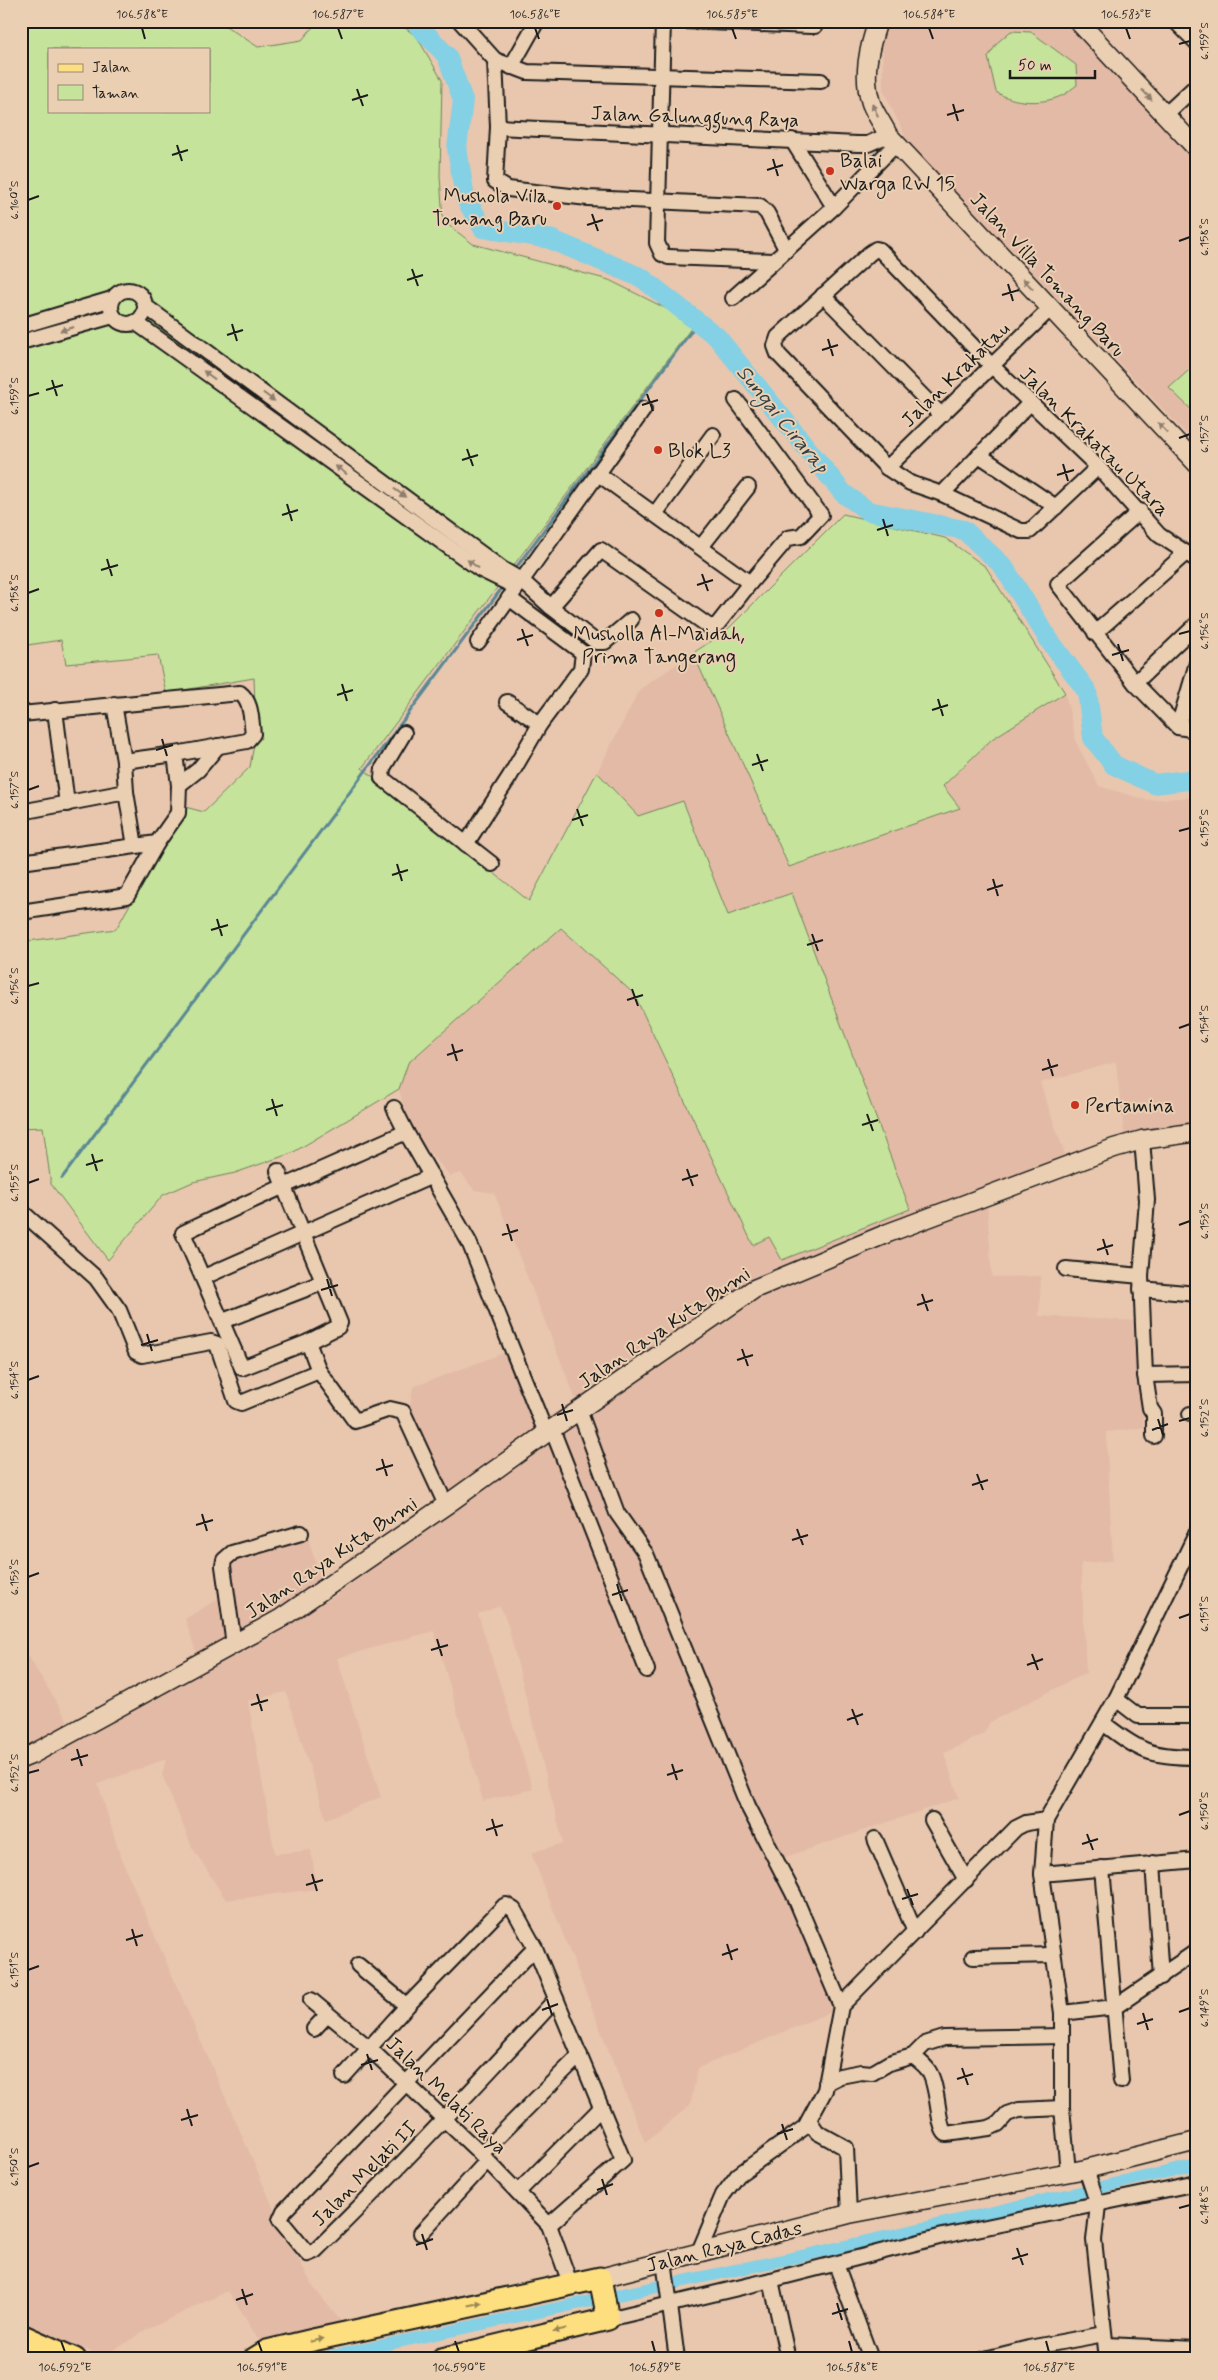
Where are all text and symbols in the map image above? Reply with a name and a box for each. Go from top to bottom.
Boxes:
text: 106.588°E [116,7,168,23]
text: 106.587°E [312,7,364,23]
text: 106.586°E [509,7,561,23]
text: 106.585°E [706,7,758,23]
text: 106.584°E [903,7,955,23]
text: 106.583°E [1101,7,1151,23]
text: 6.159°S [1197,22,1213,60]
legend [48,48,210,112]
scale bar [1010,48,1096,80]
text: 50 m [1018,56,1052,76]
text: Jalan [92,58,131,78]
text: Taman [92,84,140,104]
one-way arrow [1141,89,1153,101]
street label: Jalan Galunggung Raya [590,100,800,137]
one-way arrow [871,103,879,118]
place label: Balai Warga RW 15 [840,148,955,199]
marker: Balai Warga RW 15 [824,165,836,177]
text: 6.160°S [7,180,23,219]
place label: Mushola Vila Tomang Baru [432,183,547,233]
street label: Jalan Villa Tomang Baru [963,187,1131,363]
marker: Mushola Vila Tomang Baru [551,200,563,212]
text: 6.158°S [1197,218,1213,256]
one-way arrow [1022,279,1034,291]
street label: Jalan Krakatau [896,316,1016,434]
one-way arrow [60,325,75,333]
water label: Sungai Cirarap [728,359,835,482]
street label: Jalan Krakatau Utara [1013,361,1175,523]
one-way arrow [202,370,216,380]
text: 6.159°S [7,377,23,415]
one-way arrow [262,392,276,402]
text: 6.157°S [1197,415,1213,453]
one-way arrow [1157,423,1169,435]
place label: Blok L3 [668,438,731,465]
marker: Blok L3 [652,444,664,456]
one-way arrow [334,465,348,475]
one-way arrow [393,488,406,499]
one-way arrow [467,559,480,570]
text: 6.158°S [7,574,23,612]
marker: Musholla Al-Maidah, Prima Tangerang [653,607,665,619]
text: 6.156°S [1197,612,1213,650]
place label: Musholla Al-Maidah, Prima Tangerang [573,621,745,672]
text: 6.157°S [7,771,23,809]
text: 6.155°S [1197,809,1213,847]
text: 6.156°S [7,967,23,1005]
text: 6.154°S [1197,1004,1213,1043]
place label: Pertamina [1085,1093,1174,1120]
marker: Pertamina [1069,1099,1081,1111]
text: 6.155°S [7,1164,23,1202]
text: 6.153°S [1197,1202,1213,1239]
street label: Jalan Raya Kuta Bumi [574,1261,756,1396]
text: 6.154°S [7,1360,23,1399]
text: 6.152°S [1197,1398,1213,1437]
street label: Jalan Raya Kuta Bumi [241,1491,423,1626]
text: 6.153°S [7,1558,23,1595]
text: 6.151°S [1197,1596,1213,1632]
text: 6.152°S [7,1753,23,1792]
text: 6.150°S [1197,1791,1213,1830]
text: 6.151°S [7,1952,23,1988]
text: 6.149°S [1197,1988,1213,2027]
street label: Jalan Melati Raya [379,2031,513,2161]
street label: Jalan Melati II [306,2115,424,2233]
text: 6.150°S [7,2147,23,2186]
text: 6.148°S [1197,2185,1213,2224]
street label: Jalan Raya Cadas [644,2215,805,2280]
one-way arrow [468,2300,483,2308]
one-way arrow [553,2327,568,2335]
one-way arrow [309,2335,325,2343]
text: 106.592°E [38,2360,92,2376]
text: 106.591°E [237,2360,287,2376]
text: 106.590°E [432,2360,486,2376]
text: 106.589°E [629,2360,681,2376]
text: 106.588°E [826,2360,878,2376]
text: 106.587°E [1023,2360,1075,2376]

